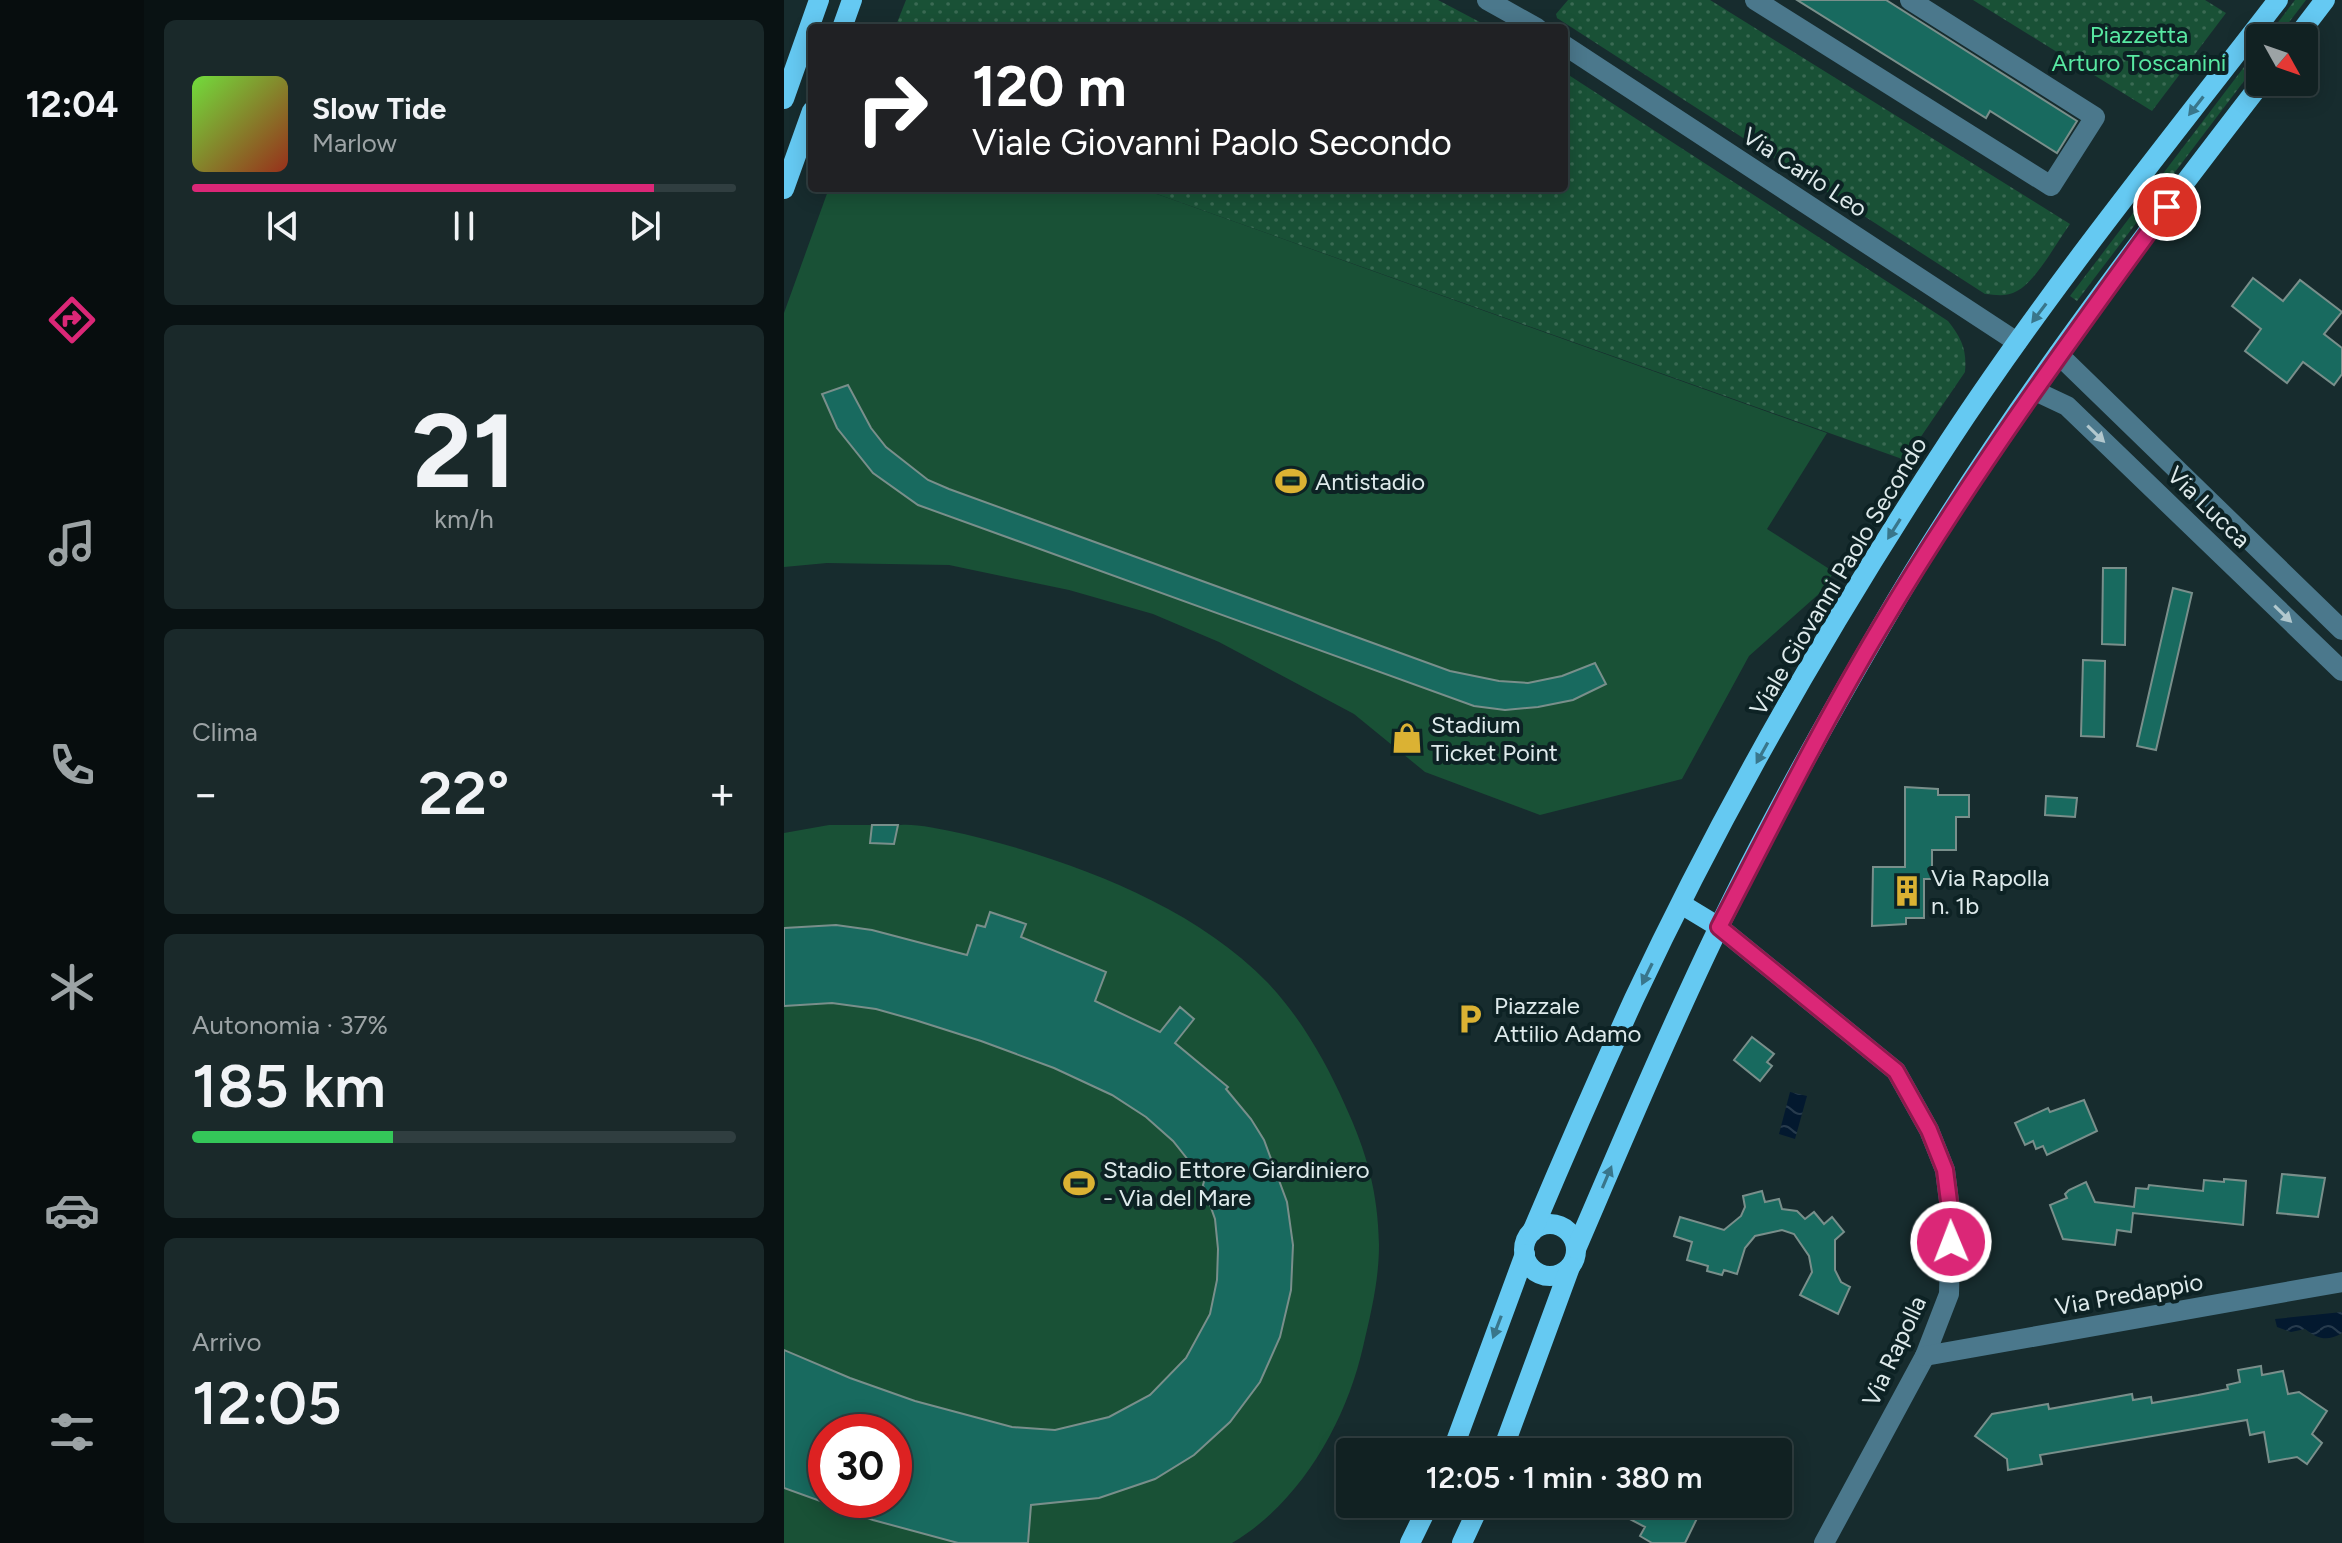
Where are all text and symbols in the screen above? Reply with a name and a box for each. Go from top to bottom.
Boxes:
park label: Piazzetta Arturo Toscanini [2052,20,2226,77]
north arrow [2246,24,2318,96]
map controls [2246,24,2318,96]
text: 120 m [972,53,1127,120]
icon: right [840,56,944,160]
text: 12:04 [26,83,119,126]
text: Slow Tide [312,90,446,127]
one-way arrow [2189,96,2205,116]
text: Viale Giovanni Paolo Secondo [972,121,1452,164]
street label: Via Carlo Leo [1737,121,1873,223]
text: Marlow [312,127,397,159]
pin [2133,173,2201,241]
icon: arrive [2145,185,2189,229]
icon: previous [261,204,305,248]
icon: pause [442,204,486,248]
icon: next [623,204,667,248]
icon: directions [44,292,100,348]
one-way arrow [2031,303,2047,323]
text: 21 [412,388,516,513]
one-way arrow [2086,424,2105,443]
street label: Viale Giovanni Paolo Secondo [1743,431,1933,721]
street label: Via Lucca [2161,460,2257,554]
sports icon: Antistadio [1274,464,1308,498]
place label: Antistadio [1315,467,1425,496]
text: km/h [434,503,494,535]
icon: music [44,515,100,571]
one-way arrow [1887,518,1901,540]
one-way arrow [2273,605,2292,623]
place label: Stadium Ticket Point [1431,710,1558,767]
text: Clima [192,716,258,748]
shop icon: Stadium Ticket Point [1390,721,1424,755]
icon: phone [44,737,100,793]
one-way arrow [1755,742,1769,764]
text: 22° [419,757,509,829]
text: − [192,767,219,820]
text: + [709,767,736,820]
place label: Via Rapolla n. 1b [1931,863,2050,920]
building icon: Via Rapolla n. 1b [1890,874,1924,908]
icon: climate [44,959,100,1015]
one-way arrow [1640,963,1653,986]
place label: Piazzale Attilio Adamo [1494,991,1641,1048]
parking icon: Piazzale Attilio Adamo [1453,1002,1487,1036]
text: Autonomia · 37% [192,1009,388,1041]
text: 185 km [192,1050,386,1122]
place label: Stadio Ettore Giardiniero - Via del Mare [1103,1155,1370,1212]
one-way arrow [1600,1165,1613,1189]
sports icon: Stadio Ettore Giardiniero - Via del Mare [1062,1166,1096,1200]
icon: car [44,1182,100,1238]
position arrow [1909,1200,1993,1284]
street label: Via Predappio [2053,1267,2205,1321]
street label: Via Rapolla [1856,1291,1932,1411]
one-way arrow [1490,1315,1503,1339]
text: Arrivo [192,1326,262,1358]
text: 12:05 [192,1367,342,1439]
icon: filters [44,1404,100,1460]
speed limit sign: 30 [808,1414,912,1518]
text: 12:05 · 1 min · 380 m [1426,1459,1702,1496]

